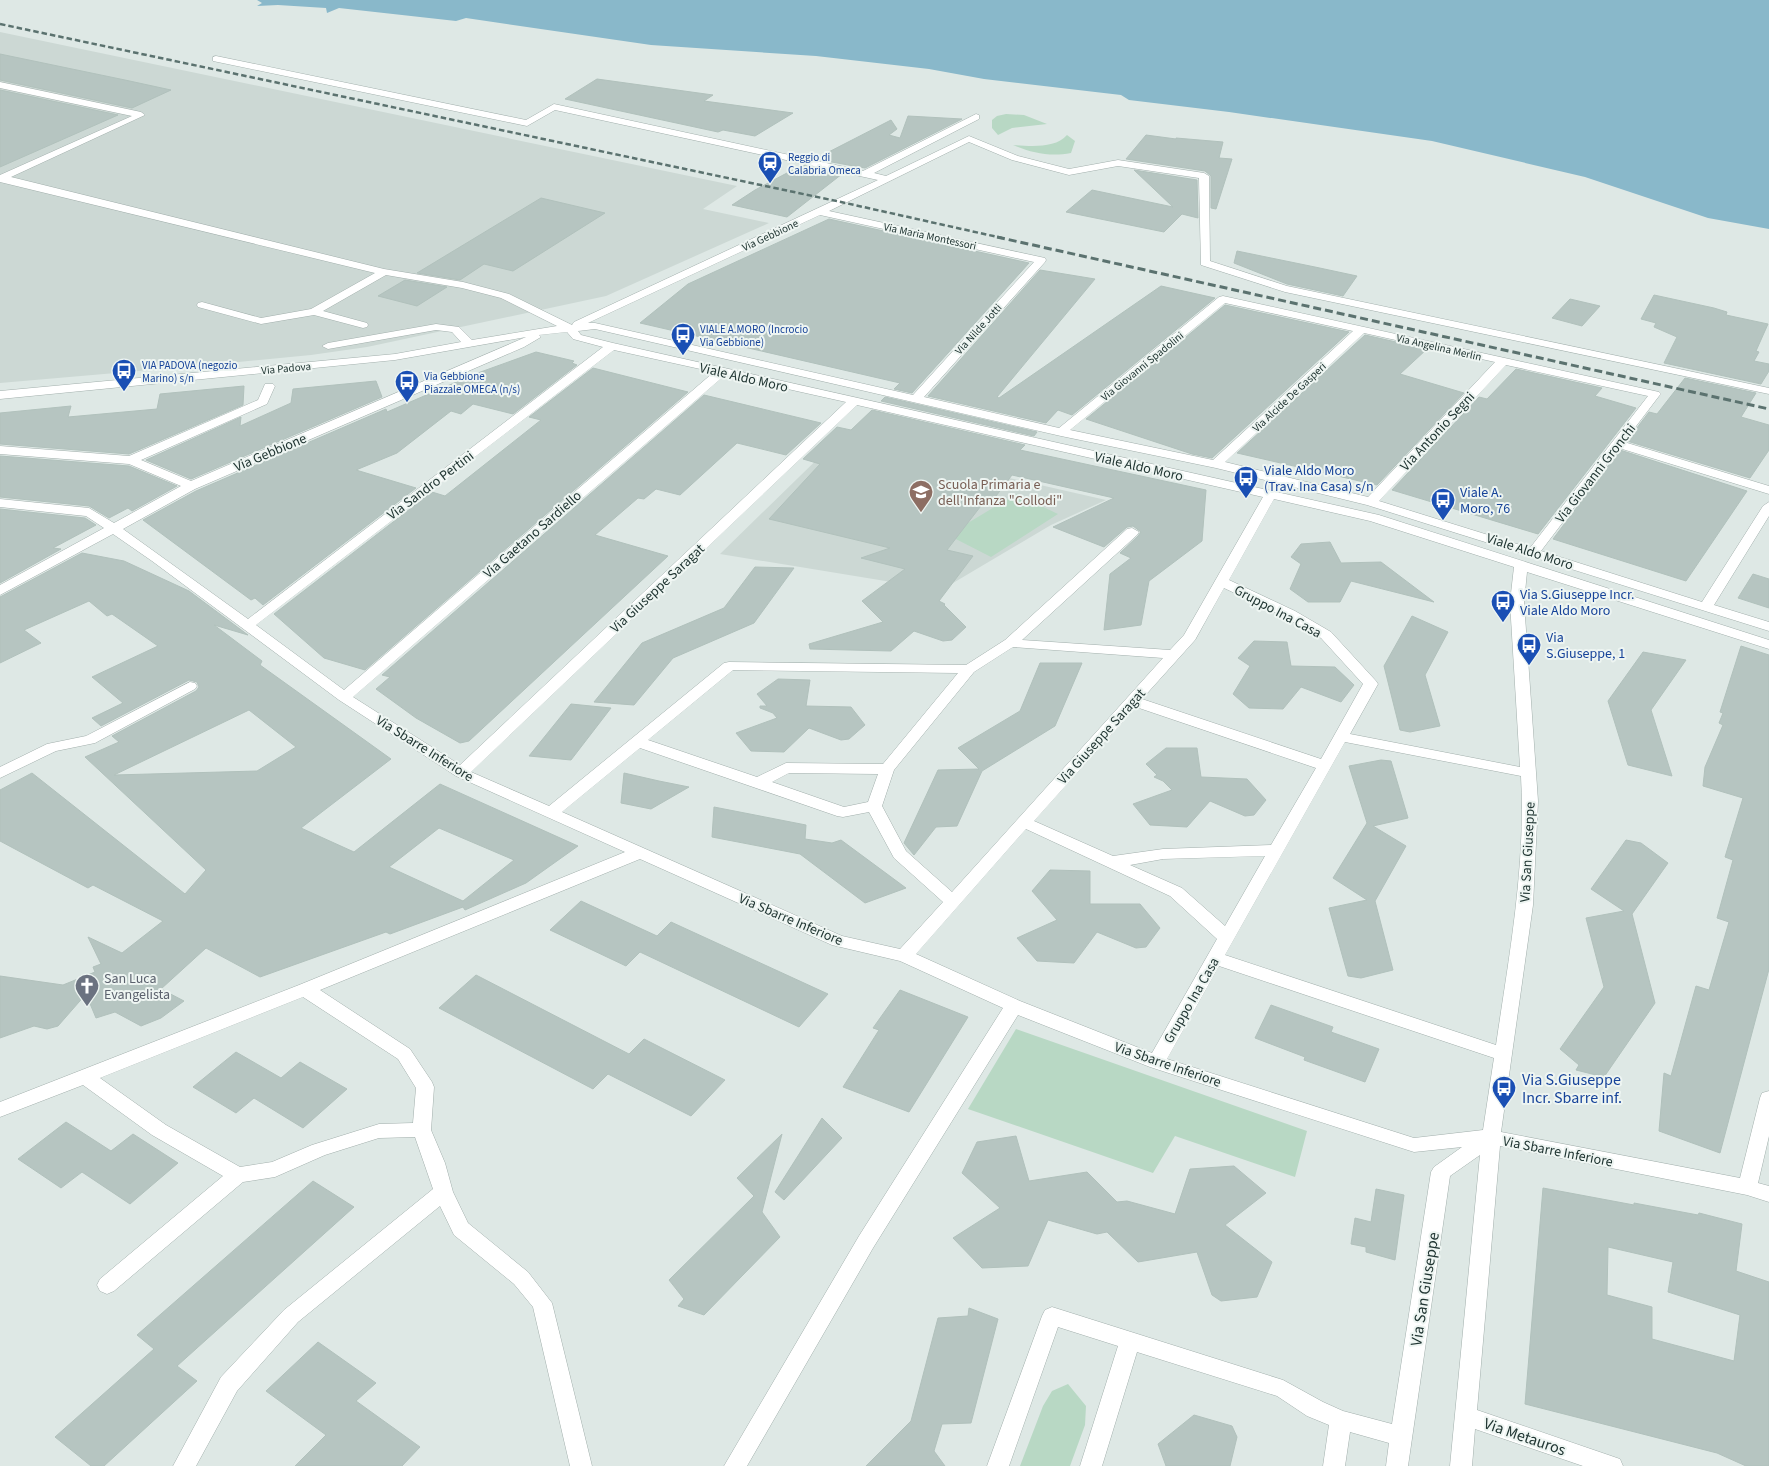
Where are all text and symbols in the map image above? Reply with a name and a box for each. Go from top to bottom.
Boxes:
station icon: Reggio di Calabria Omeca [757,150,783,184]
place label: Reggio di Calabria Omeca [788,150,861,178]
street label: Via Gebbione [740,216,801,255]
street label: Via Maria Montessori [882,219,978,254]
street label: Via Nilde Jotti [952,301,1005,358]
bus stop icon: VIALE A.MORO (Incrocio Via Gebbione) [670,322,696,356]
place label: VIALE A.MORO (Incrocio Via Gebbione) [700,322,808,350]
street label: Via Giovanni Spadolini [1098,328,1187,405]
street label: Via Angelina Merlin [1395,330,1483,365]
bus stop icon: VIA PADOVA (negozio Marino) s/n [111,358,137,392]
place label: VIA PADOVA (negozio Marino) s/n [142,358,237,386]
street label: Viale Aldo Moro [697,358,790,398]
street label: Via Padova [261,359,312,378]
street label: Via Alcide De Gasperi [1249,359,1329,436]
bus stop icon: Via Gebbione Piazzale OMECA (n/s) [394,369,420,403]
place label: Via Gebbione Piazzale OMECA (n/s) [424,369,520,397]
street label: Via Antonio Segni [1396,388,1480,476]
street label: Via Giovanni Gronchi [1551,420,1641,527]
street label: Via Gebbione [231,429,310,477]
street label: Via Sandro Pertini [383,446,478,525]
street label: Viale Aldo Moro [1092,447,1185,487]
place label: Viale Aldo Moro (Trav. Ina Casa) s/n [1264,461,1374,497]
bus stop icon: Viale Aldo Moro (Trav. Ina Casa) s/n [1233,465,1259,499]
place label: Scuola Primaria e dell'Infanza "Collodi" [938,475,1062,511]
school or university icon: Scuola Primaria e dell'Infanza "Collodi" [908,479,934,513]
place label: Viale A. Moro, 76 [1460,483,1510,519]
street label: Via Gaetano Sardiello [479,486,586,583]
bus stop icon: Viale A. Moro, 76 [1430,487,1456,521]
street label: Viale Aldo Moro [1484,528,1576,575]
street label: Via Giuseppe Saragat [606,539,710,638]
street label: Gruppo Ina Casa [1230,580,1325,643]
place label: Via S.Giuseppe Incr. Viale Aldo Moro [1520,585,1635,621]
bus stop icon: Via S.Giuseppe Incr. Viale Aldo Moro [1490,589,1516,623]
place label: Via S.Giuseppe, 1 [1546,628,1625,664]
bus stop icon: Via S.Giuseppe, 1 [1516,632,1542,666]
street label: Via Giuseppe Saragat [1053,684,1150,789]
street label: Via Sbarre Inferiore [372,711,477,787]
street label: Via San Giuseppe [1515,801,1541,903]
street label: Via Sbarre Inferiore [735,889,846,951]
street label: Gruppo Ina Casa [1159,954,1225,1047]
place label: San Luca Evangelista [104,969,170,1005]
church icon: San Luca Evangelista [74,973,100,1007]
street label: Via Sbarre Inferiore [1112,1037,1224,1093]
place label: Via S.Giuseppe Incr. Sbarre inf. [1522,1069,1622,1109]
bus stop icon: Via S.Giuseppe Incr. Sbarre inf. [1491,1075,1517,1109]
street label: Via Sbarre Inferiore [1501,1132,1615,1172]
street label: Via San Giuseppe [1405,1231,1445,1348]
street label: Via Metauros [1481,1413,1569,1461]

